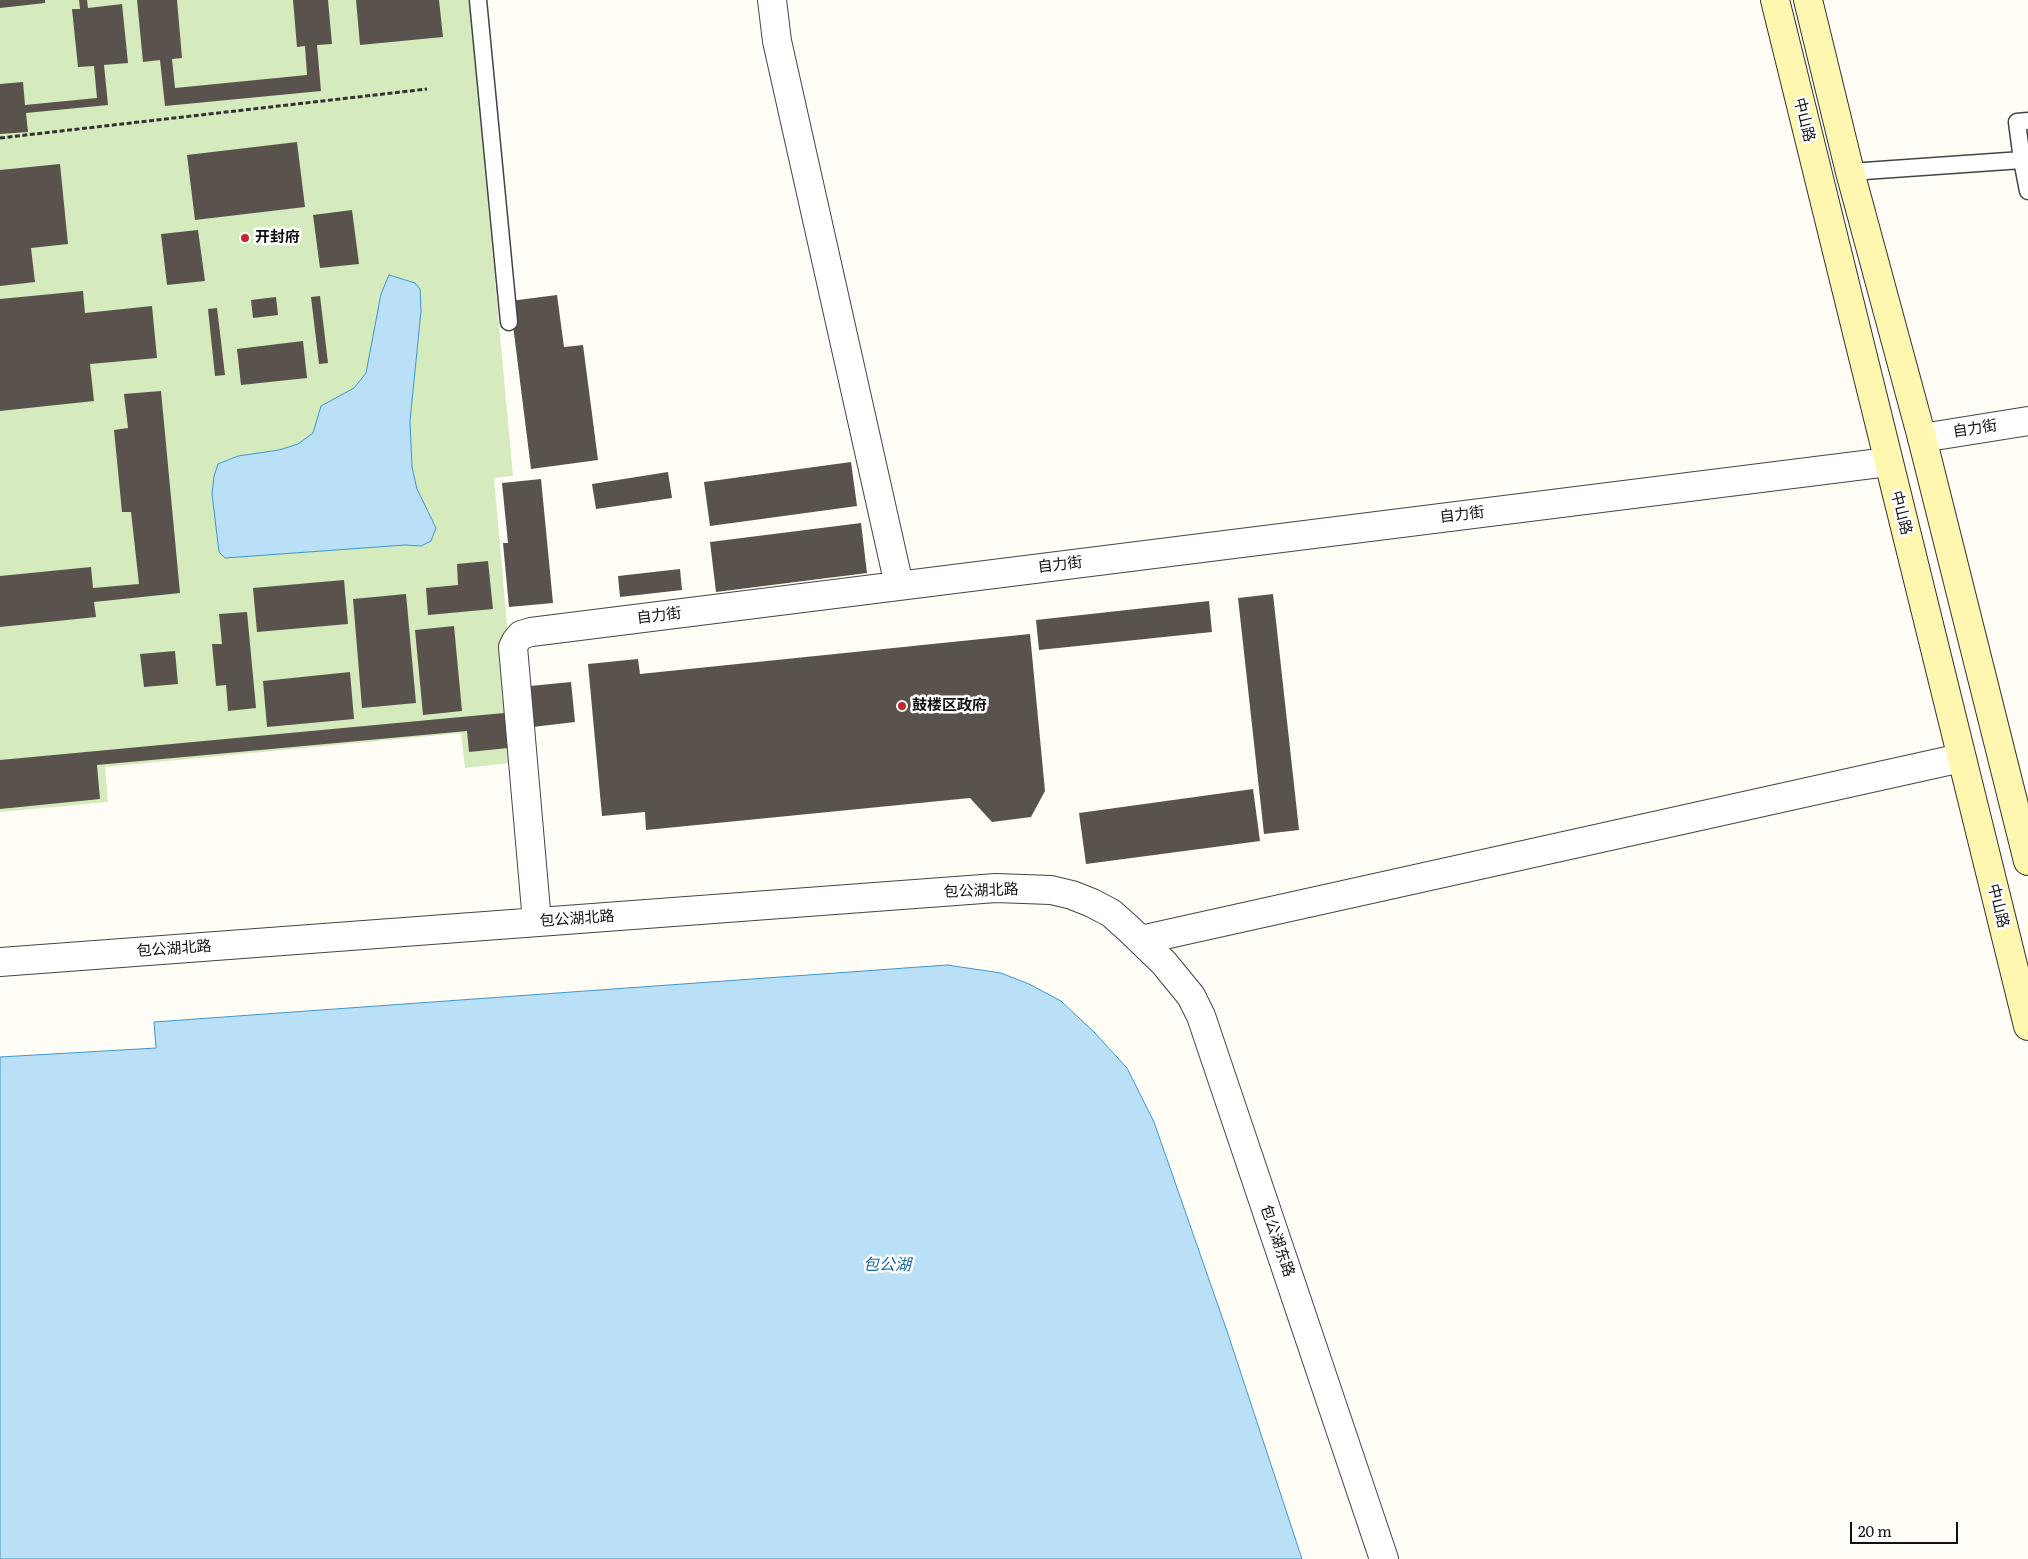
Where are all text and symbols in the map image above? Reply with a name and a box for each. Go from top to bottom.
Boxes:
street label: 中山路 [1790,96,1818,144]
place label: 开封府 [255,229,300,247]
marker: 开封府 [239,232,251,244]
street label: 自力街 [1951,417,1999,441]
street label: 中山路 [1887,489,1915,537]
street label: 自力街 [1439,503,1485,527]
street label: 自力街 [1037,553,1083,577]
street label: 自力街 [636,604,682,628]
place label: 鼓楼区政府 [912,697,987,715]
marker: 鼓楼区政府 [896,700,908,712]
street label: 包公湖北路 [943,881,1019,901]
street label: 中山路 [1984,882,2012,930]
street label: 包公湖北路 [539,907,615,931]
street label: 包公湖北路 [136,937,212,961]
street label: 包公湖东路 [1256,1203,1298,1279]
water label: 包公湖 [863,1255,911,1275]
scale bar [1853,1512,1960,1544]
text: 20 m [1858,1519,1892,1542]

